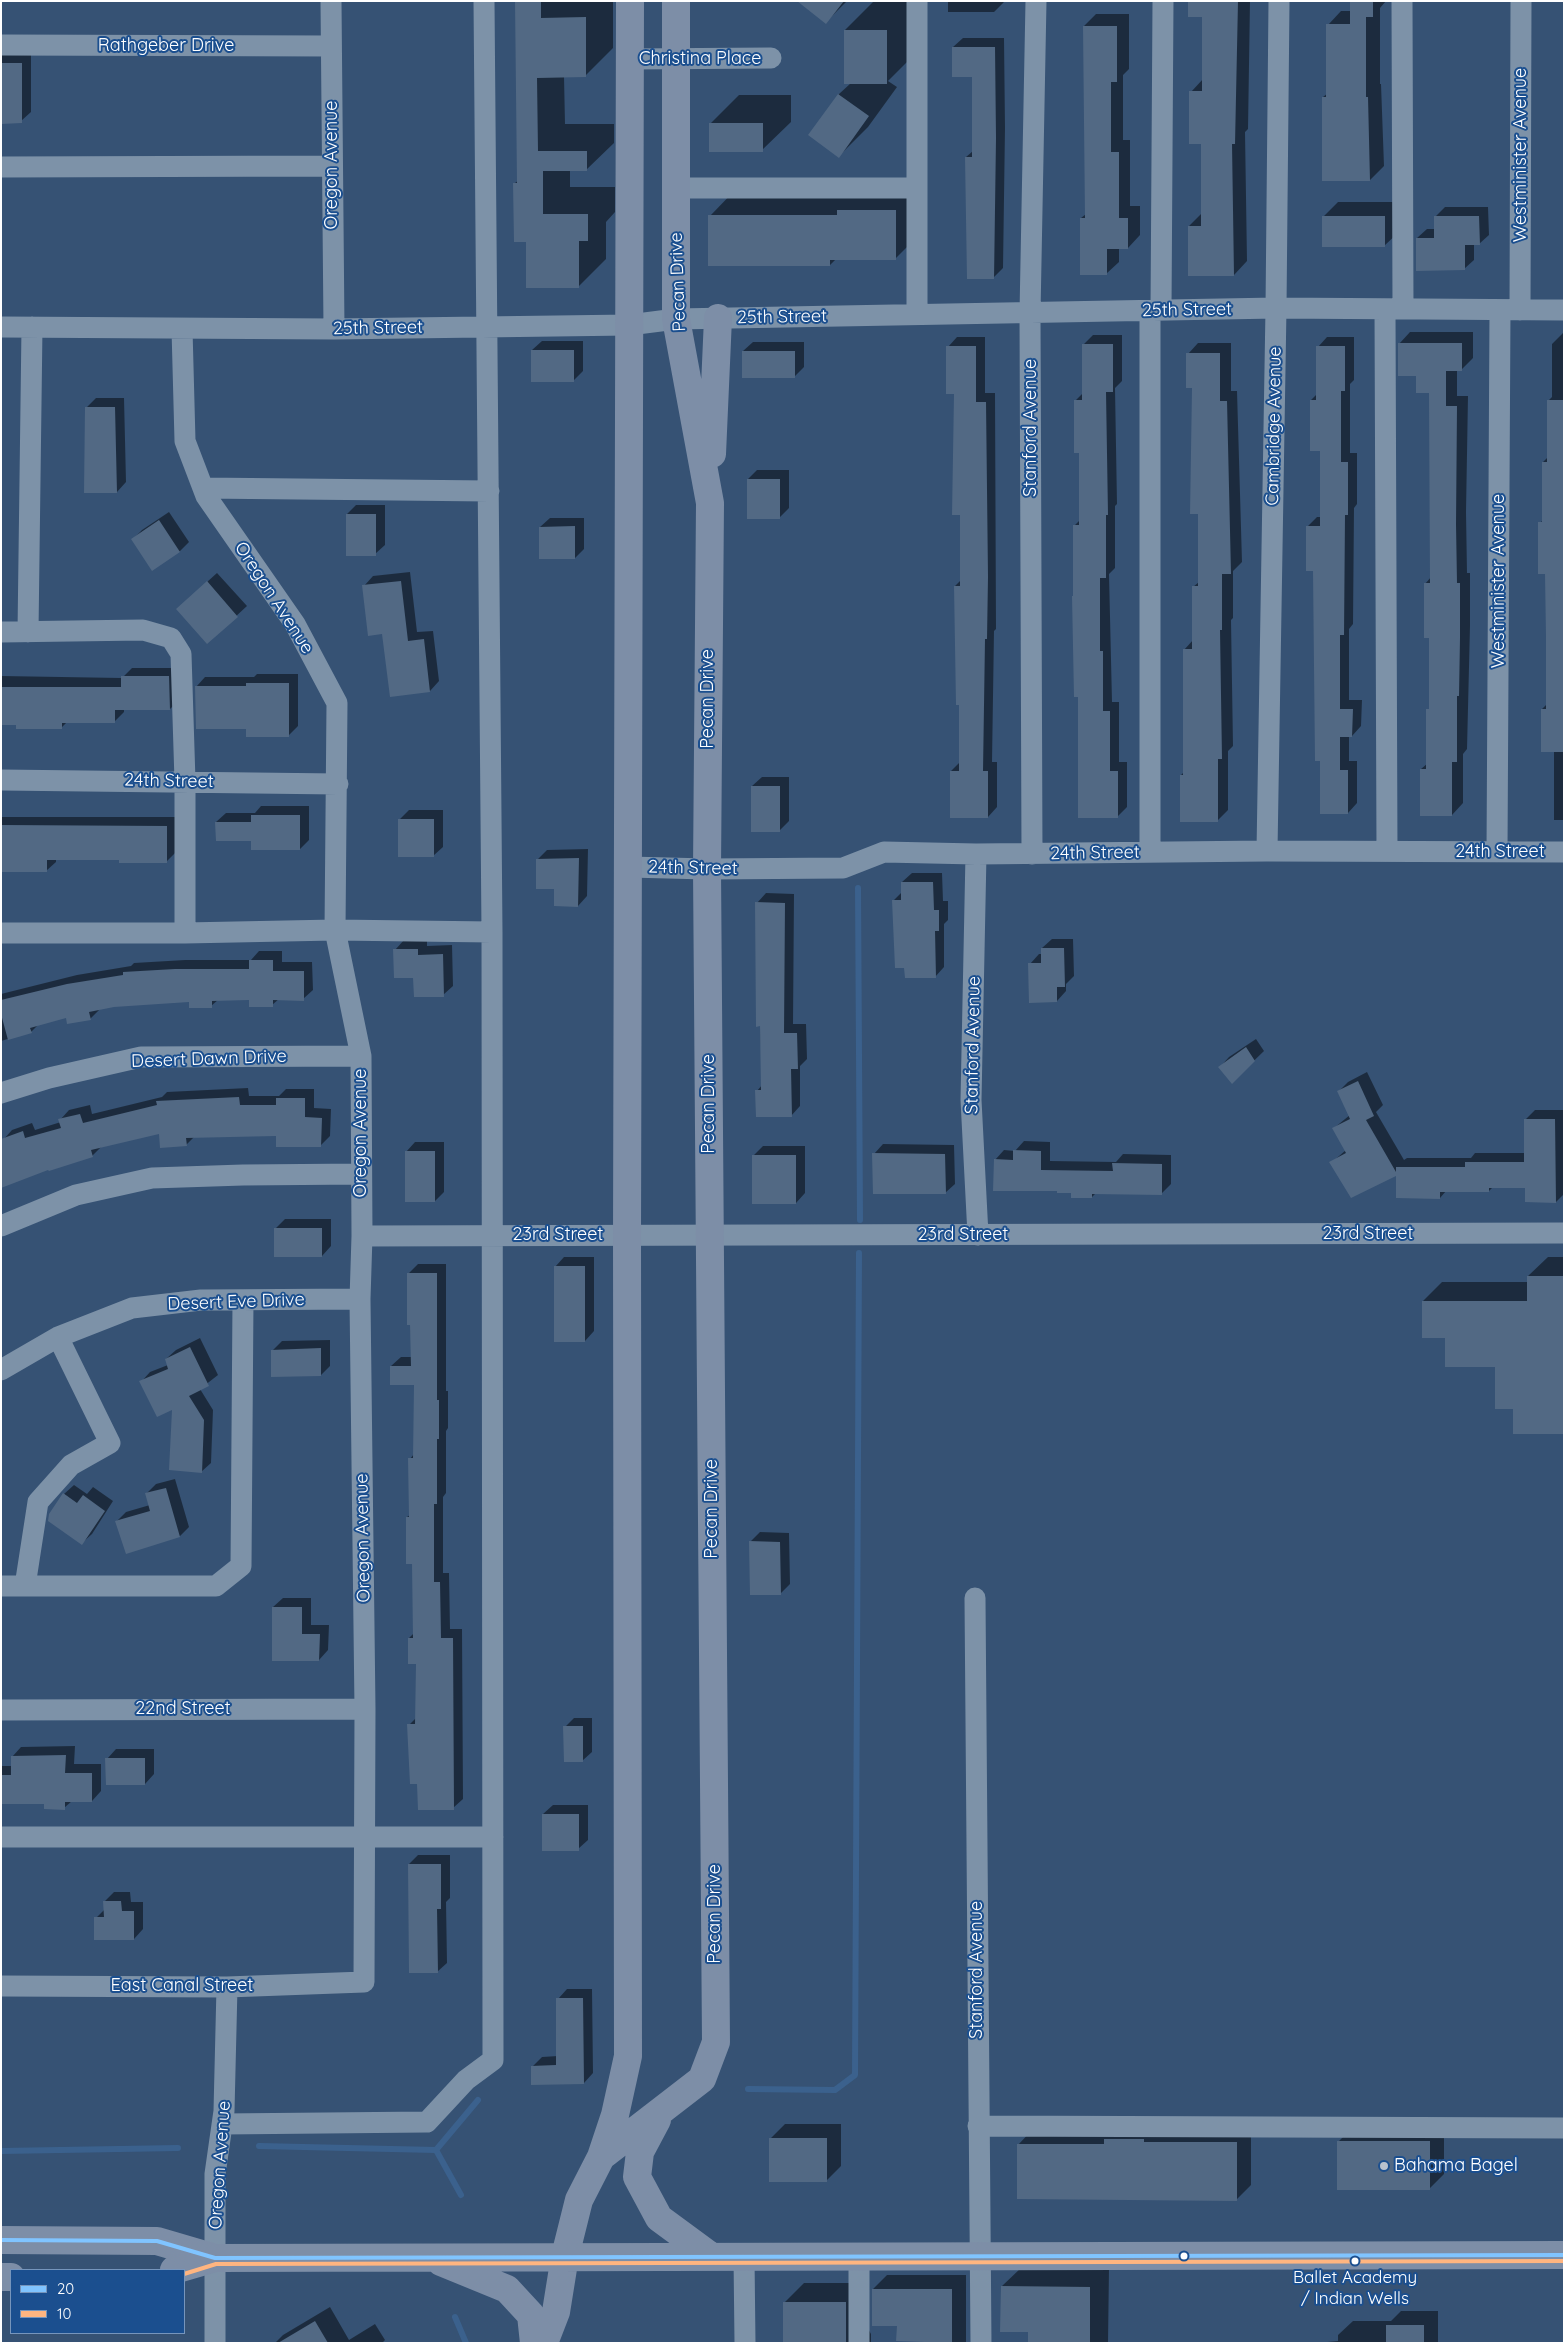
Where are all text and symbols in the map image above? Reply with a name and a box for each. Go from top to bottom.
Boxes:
street label: Rathgeber Drive [98,35,234,57]
street label: Christina Place [639,48,761,70]
street label: Westminister Avenue [1510,68,1532,242]
street label: Oregon Avenue [321,100,343,230]
street label: Pecan Drive [665,232,691,332]
street label: 25th Street [1142,298,1232,322]
street label: 25th Street [737,305,827,329]
street label: 25th Street [333,316,423,340]
street label: Cambridge Avenue [1262,346,1286,506]
street label: Stanford Avenue [1020,359,1042,497]
street label: Westminister Avenue [1488,494,1510,668]
street label: Oregon Avenue [230,538,318,658]
street label: Pecan Drive [697,649,719,749]
street label: 24th Street [124,769,214,793]
street label: 24th Street [1050,841,1140,865]
street label: 24th Street [1455,841,1545,863]
street label: 24th Street [648,856,738,880]
street label: Stanford Avenue [961,976,985,1114]
street label: Desert Dawn Drive [131,1045,287,1073]
street label: Pecan Drive [698,1054,720,1154]
street label: Oregon Avenue [350,1068,372,1198]
street label: 23rd Street [1323,1223,1413,1245]
street label: 23rd Street [513,1224,603,1246]
street label: 23rd Street [918,1224,1008,1246]
street label: Desert Eve Drive [167,1289,305,1315]
street label: Pecan Drive [701,1459,723,1559]
street label: Oregon Avenue [351,1473,375,1603]
street label: 22nd Street [135,1698,231,1720]
street label: Pecan Drive [704,1864,726,1964]
street label: Stanford Avenue [966,1901,988,2039]
street label: East Canal Street [111,1975,253,1997]
street label: Oregon Avenue [205,2100,235,2230]
place label: Bahama Bagel [1394,2155,1518,2177]
marker: Bahama Bagel [1378,2160,1390,2172]
unlabelled marker [1179,2251,1189,2261]
marker: Ballet Academy / Indian Wells [1350,2256,1360,2266]
place label: Ballet Academy / Indian Wells [1293,2268,1417,2308]
legend [10,2269,185,2334]
text: 20 [57,2279,74,2298]
text: 10 [57,2304,71,2323]

